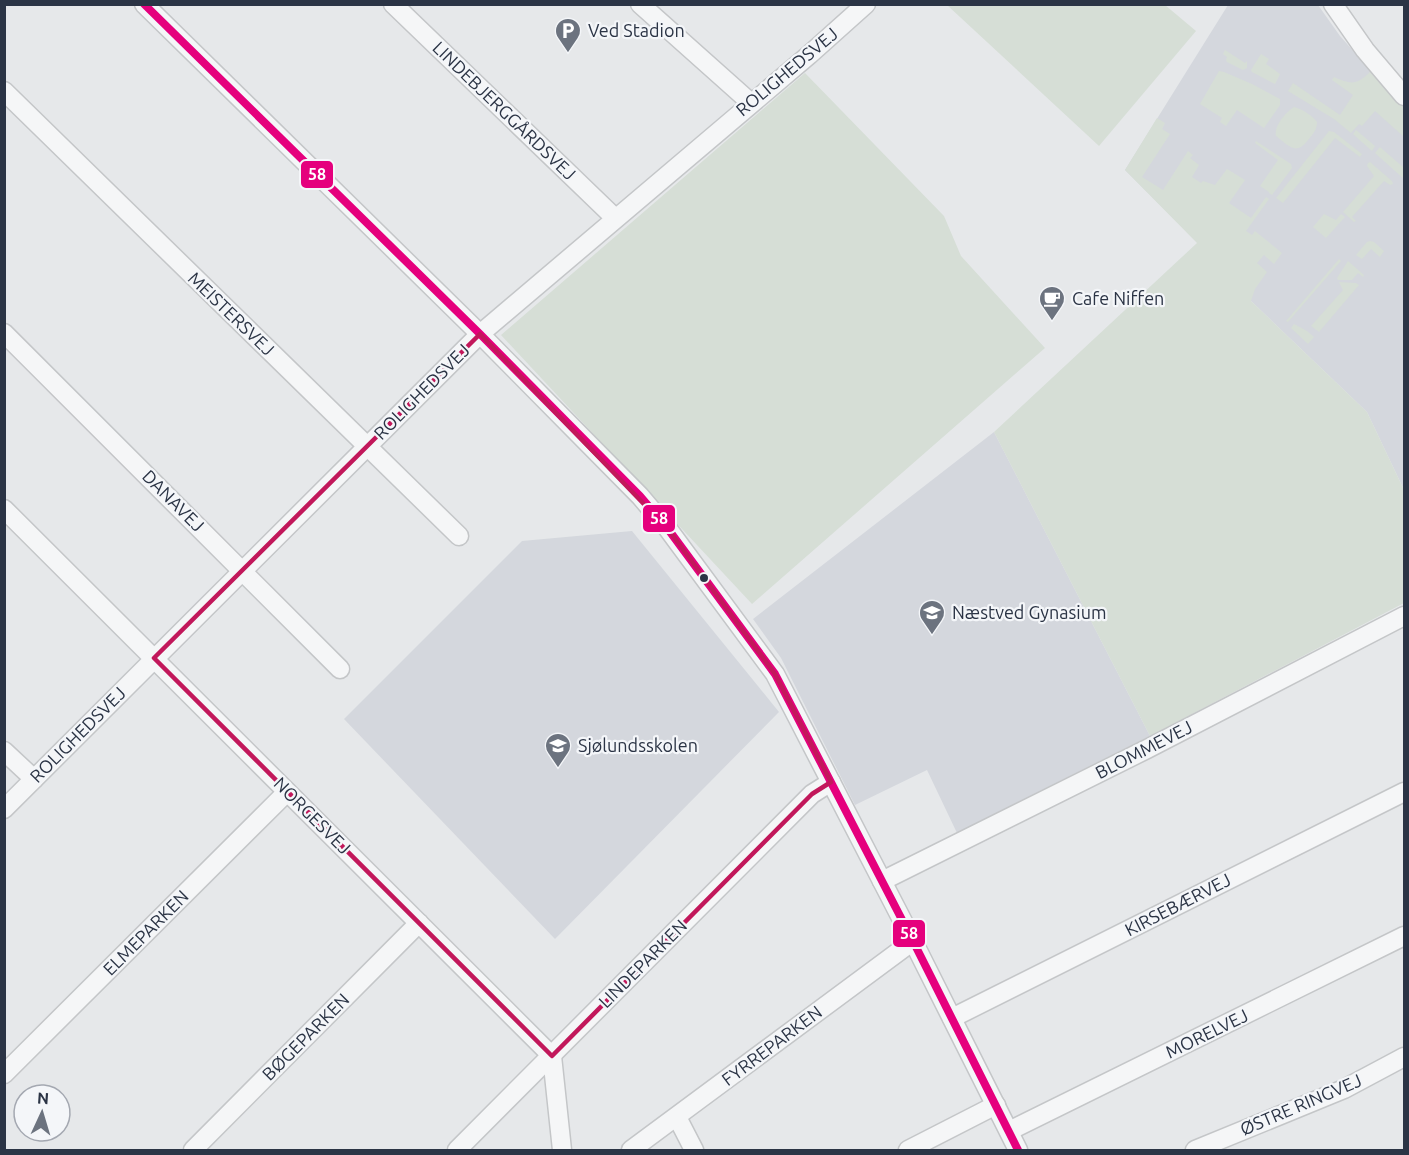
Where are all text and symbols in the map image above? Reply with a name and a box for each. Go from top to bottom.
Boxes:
parking icon: Ved Stadion [553,16,583,54]
place label: Ved Stadion [588,20,685,40]
street label: ROLIGHEDSVEJ [732,23,841,120]
street label: LINDEBJERGGÅRDSVEJ [429,37,580,184]
line badge: 58 [300,160,334,189]
text: 58 [308,165,326,183]
street label: MEISTERSVEJ [185,267,279,359]
cafe icon: Cafe Niffen [1037,284,1067,322]
place label: Cafe Niffen [1072,288,1164,308]
street label: ROLIGHEDSVEJ [370,340,473,443]
street label: DANAVEJ [139,465,209,535]
line badge: 58 [642,504,676,533]
text: 58 [650,509,668,527]
unlabelled marker [698,572,710,584]
school or university icon: Næstved Gynasium [917,598,947,636]
place label: Næstved Gynasium [952,602,1107,622]
street label: ROLIGHEDSVEJ [26,683,129,786]
street label: BLOMMEVEJ [1092,716,1195,782]
school or university icon: Sjølundsskolen [543,731,573,769]
place label: Sjølundsskolen [578,735,698,755]
street label: NORGESVEJ [270,773,355,858]
street label: KIRSEBÆRVEJ [1121,869,1234,939]
street label: ELMEPARKEN [99,886,192,979]
street label: LINDEPARKEN [594,915,690,1011]
line badge: 58 [892,919,926,948]
text: 58 [900,924,918,942]
street label: BØGEPARKEN [258,989,353,1084]
street label: FYRREPARKEN [718,1001,825,1089]
street label: MORELVEJ [1162,1005,1251,1062]
street label: ØSTRE RINGVEJ [1237,1069,1364,1139]
north arrow [12,1083,72,1143]
text: N [36,1089,50,1107]

